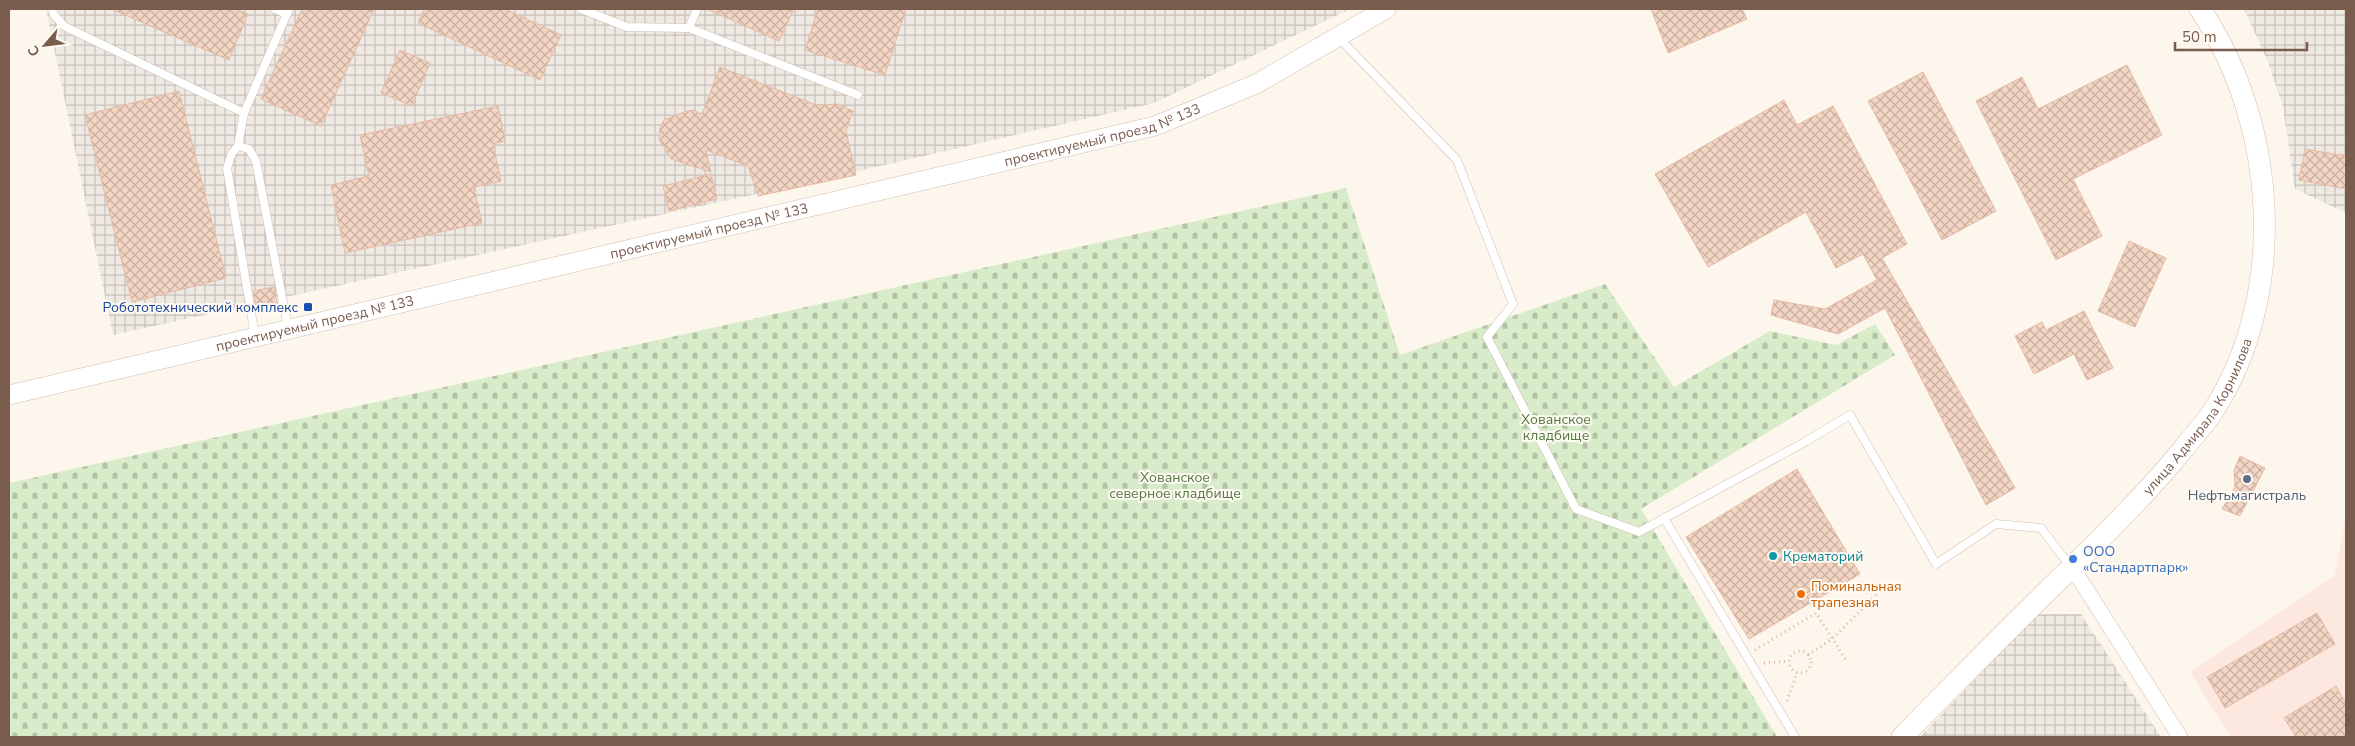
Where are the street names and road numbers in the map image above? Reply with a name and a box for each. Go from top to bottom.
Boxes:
street label: проектируемый проезд № 133 [1002,99,1203,171]
street label: проектируемый проезд № 133 [608,198,810,263]
street label: проектируемый проезд № 133 [214,291,416,356]
street label: улица Адмирала Корнилова [2138,336,2256,499]

